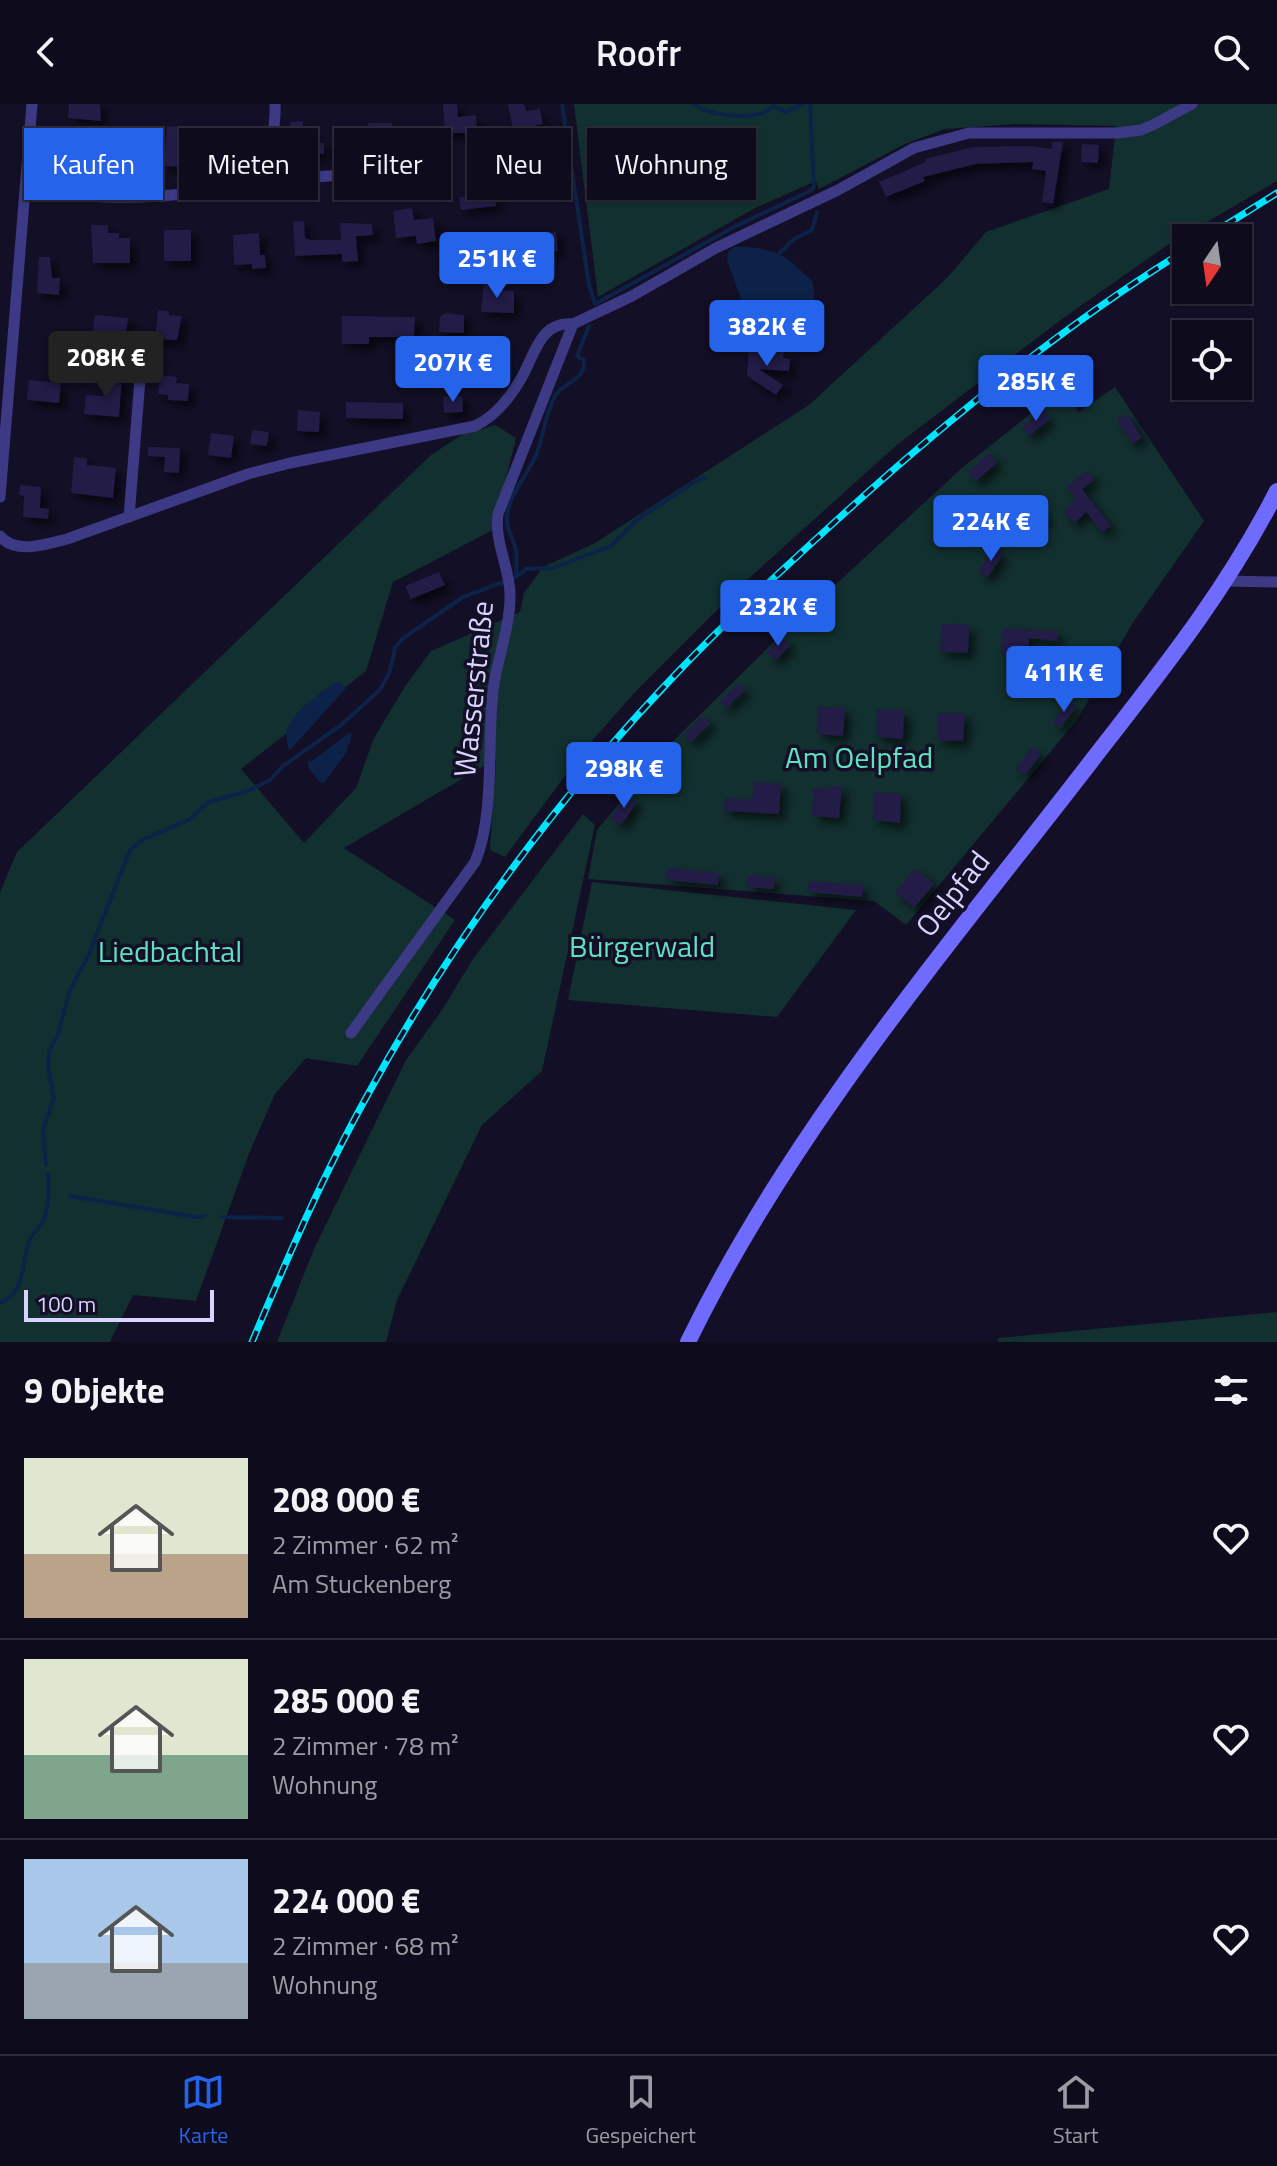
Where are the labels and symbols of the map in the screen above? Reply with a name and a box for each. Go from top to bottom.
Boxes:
north arrow [1172,224,1252,304]
pin: 251K € [432,232,562,300]
pin: 382K € [702,300,832,368]
pin: 208K € [41,331,171,399]
pin: 207K € [388,336,518,404]
pin: 285K € [971,355,1101,423]
pin: 224K € [926,495,1056,563]
pin: 232K € [713,580,843,648]
street label: Wasserstraße [441,599,505,779]
pin: 411K € [999,646,1129,714]
park label: Am Oelpfad [785,734,933,780]
pin: 298K € [559,742,689,810]
street label: Oelpfad [904,840,1001,946]
park label: Bürgerwald [569,923,715,969]
park label: Liedbachtal [98,928,242,974]
scale bar [24,1286,214,1322]

